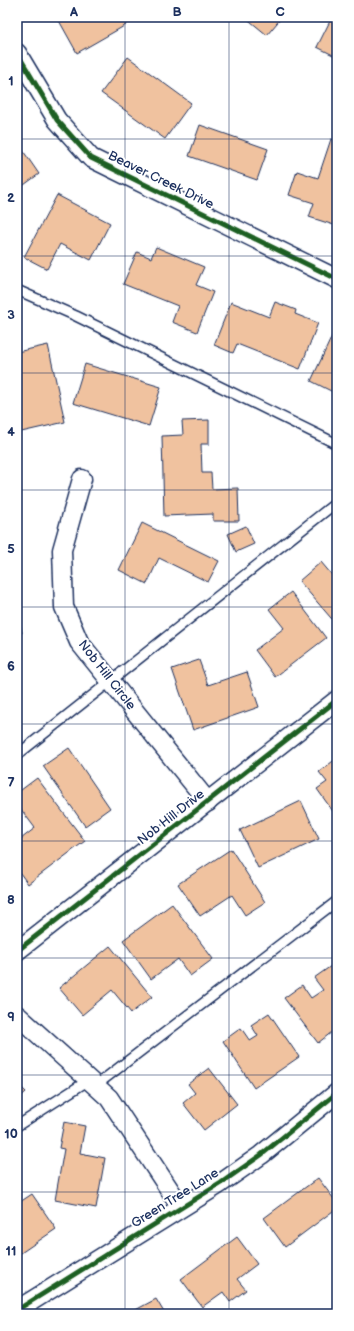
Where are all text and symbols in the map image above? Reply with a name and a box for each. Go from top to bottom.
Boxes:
text: A [69,4,78,20]
text: B [172,4,182,20]
text: C [275,4,285,20]
text: 1 [8,73,14,89]
street label: Beaver Creek Drive [106,147,217,213]
text: 2 [7,190,15,206]
text: 3 [7,307,15,323]
text: 4 [7,424,15,440]
text: 5 [7,541,15,557]
street label: Nob Hill Circle [75,637,139,713]
text: 6 [7,658,15,674]
text: 7 [7,775,15,791]
street label: Nob Hill Drive [134,786,208,848]
text: 8 [7,892,15,908]
text: 9 [7,1009,15,1025]
text: 10 [4,1126,18,1142]
street label: Green Tree Lane [128,1165,222,1231]
text: 11 [6,1243,16,1259]

